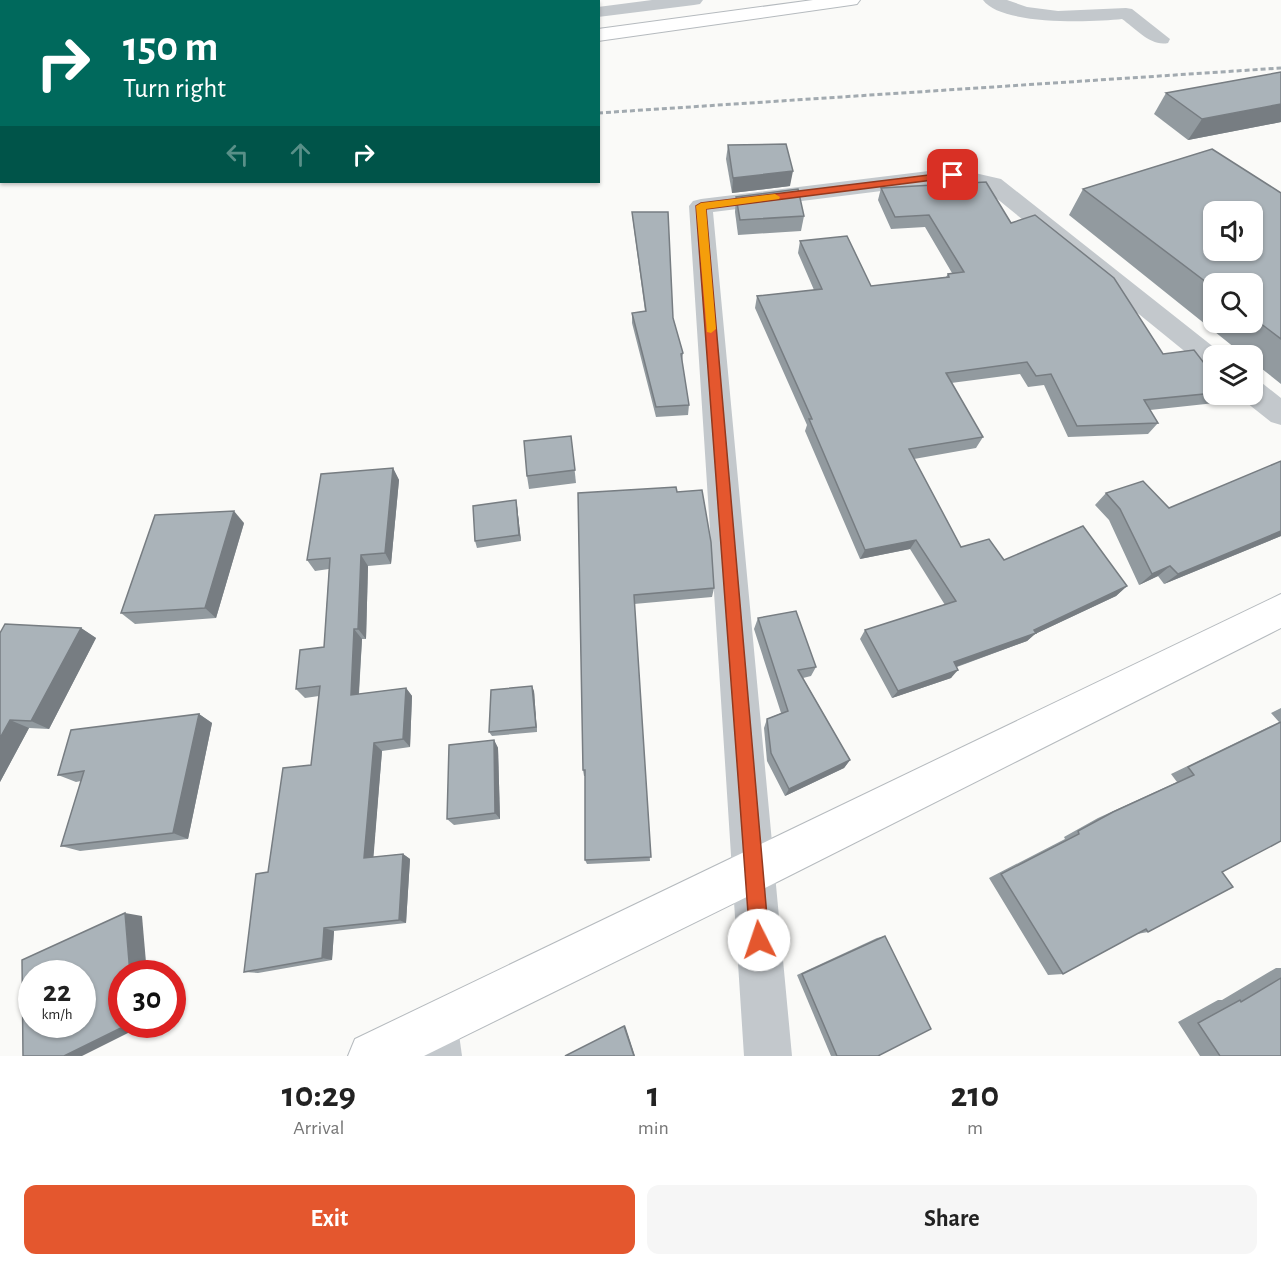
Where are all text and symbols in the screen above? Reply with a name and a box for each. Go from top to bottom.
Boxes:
icon: right [24,24,102,102]
text: 150 m [123,26,218,68]
text: Turn right [123,75,226,102]
icon: left [221,138,254,171]
icon: ahead [284,138,317,171]
icon: right [347,138,380,171]
pin [927,149,978,200]
icon: arrive [936,158,969,191]
map controls [1203,201,1263,405]
button: sound [1203,201,1263,261]
button: search [1203,273,1263,333]
button: layers [1203,345,1263,405]
position arrow [727,908,791,972]
speed limit sign: 30 [108,960,186,1038]
text: 22 [43,977,71,1007]
text: km/h [42,1007,72,1022]
text: 10:29 [282,1077,356,1113]
text: 1 [647,1077,660,1113]
text: 210 [951,1077,999,1113]
text: Arrival [293,1118,345,1138]
text: min [638,1118,669,1138]
text: m [967,1118,983,1138]
button: Exit [24,1185,635,1254]
button: Share [647,1185,1257,1254]

